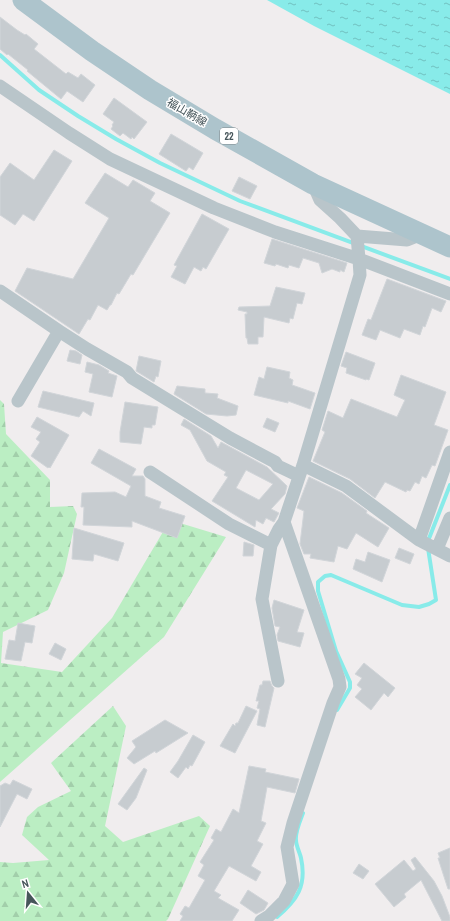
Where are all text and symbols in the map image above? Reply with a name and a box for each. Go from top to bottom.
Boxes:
street label: 福山鞆線 [164,95,210,129]
road number: 22 [220,128,238,144]
north arrow [8,873,48,913]
text: N [20,876,30,891]

